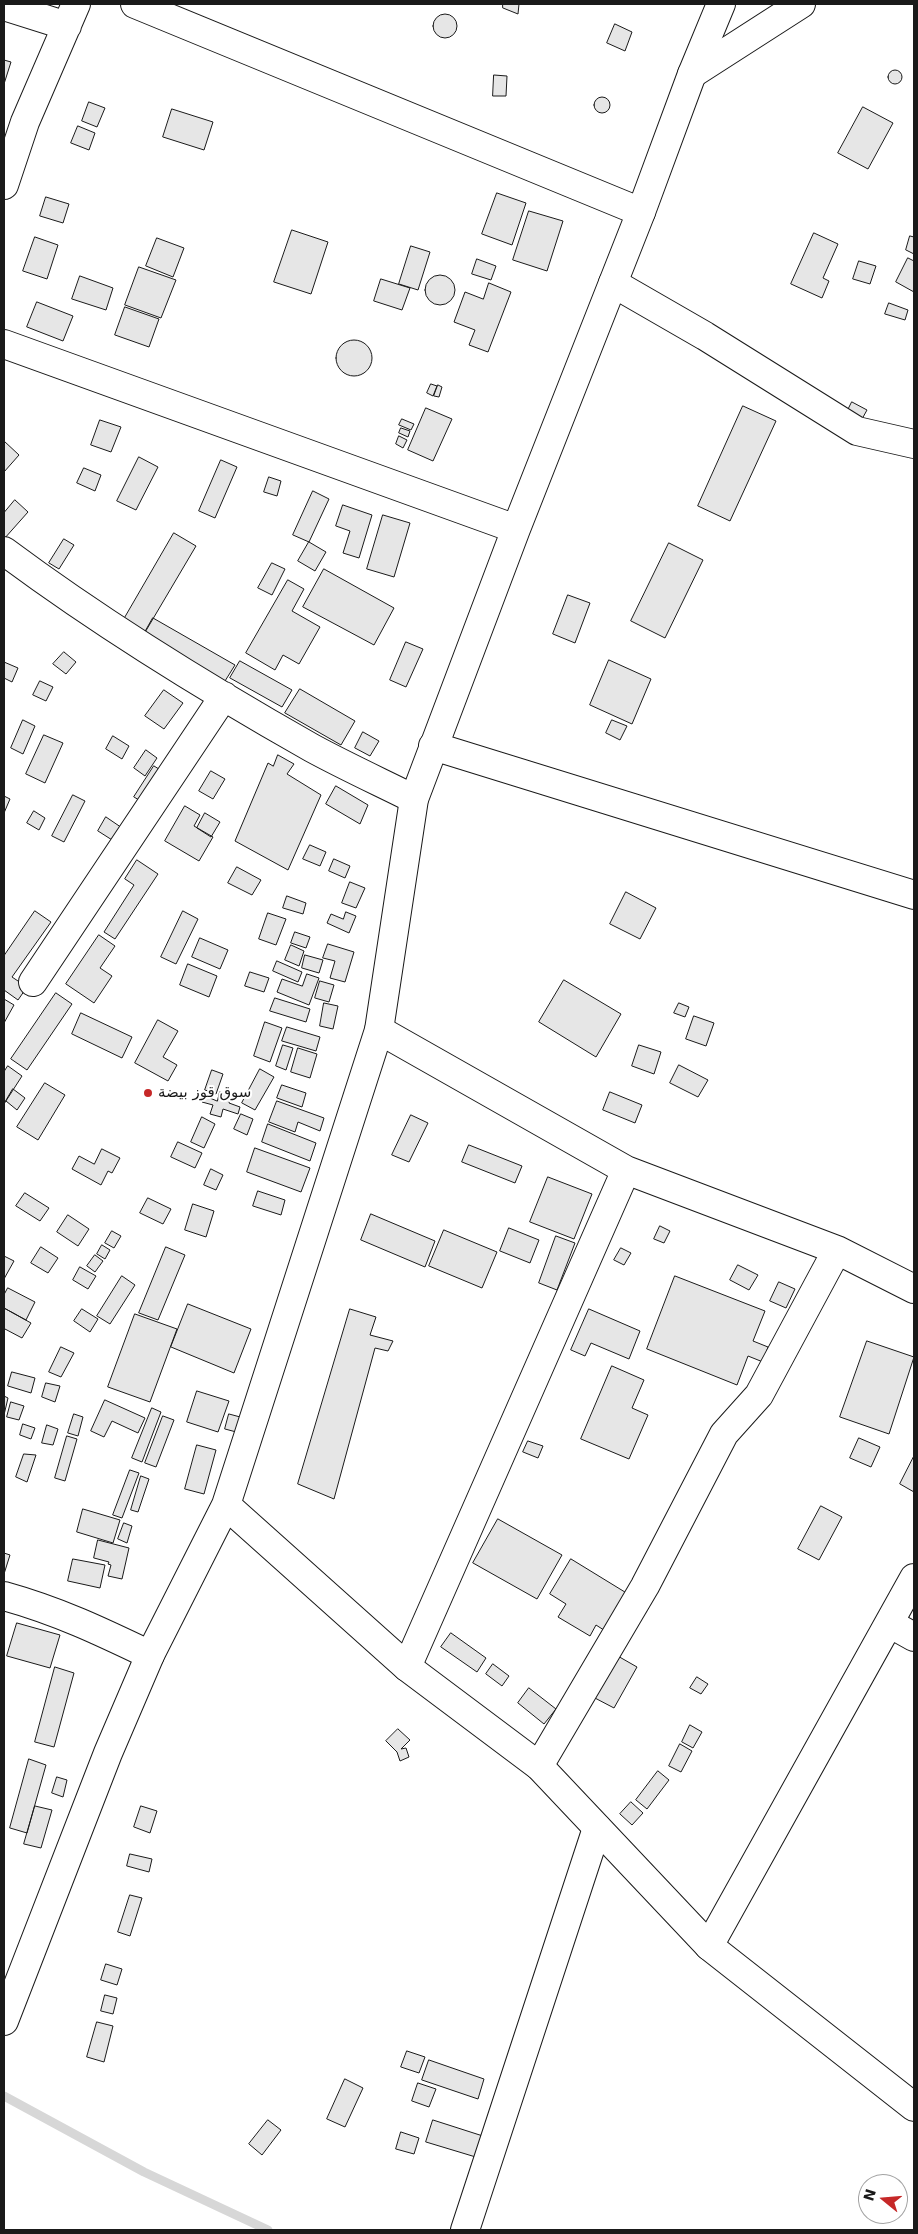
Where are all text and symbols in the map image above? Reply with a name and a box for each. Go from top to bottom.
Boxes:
place label: سوق قوز بيضة [158,1084,251,1102]
marker: سوق قوز بيضة [142,1087,154,1099]
north arrow [858,2174,908,2224]
text: N [860,2187,879,2203]

